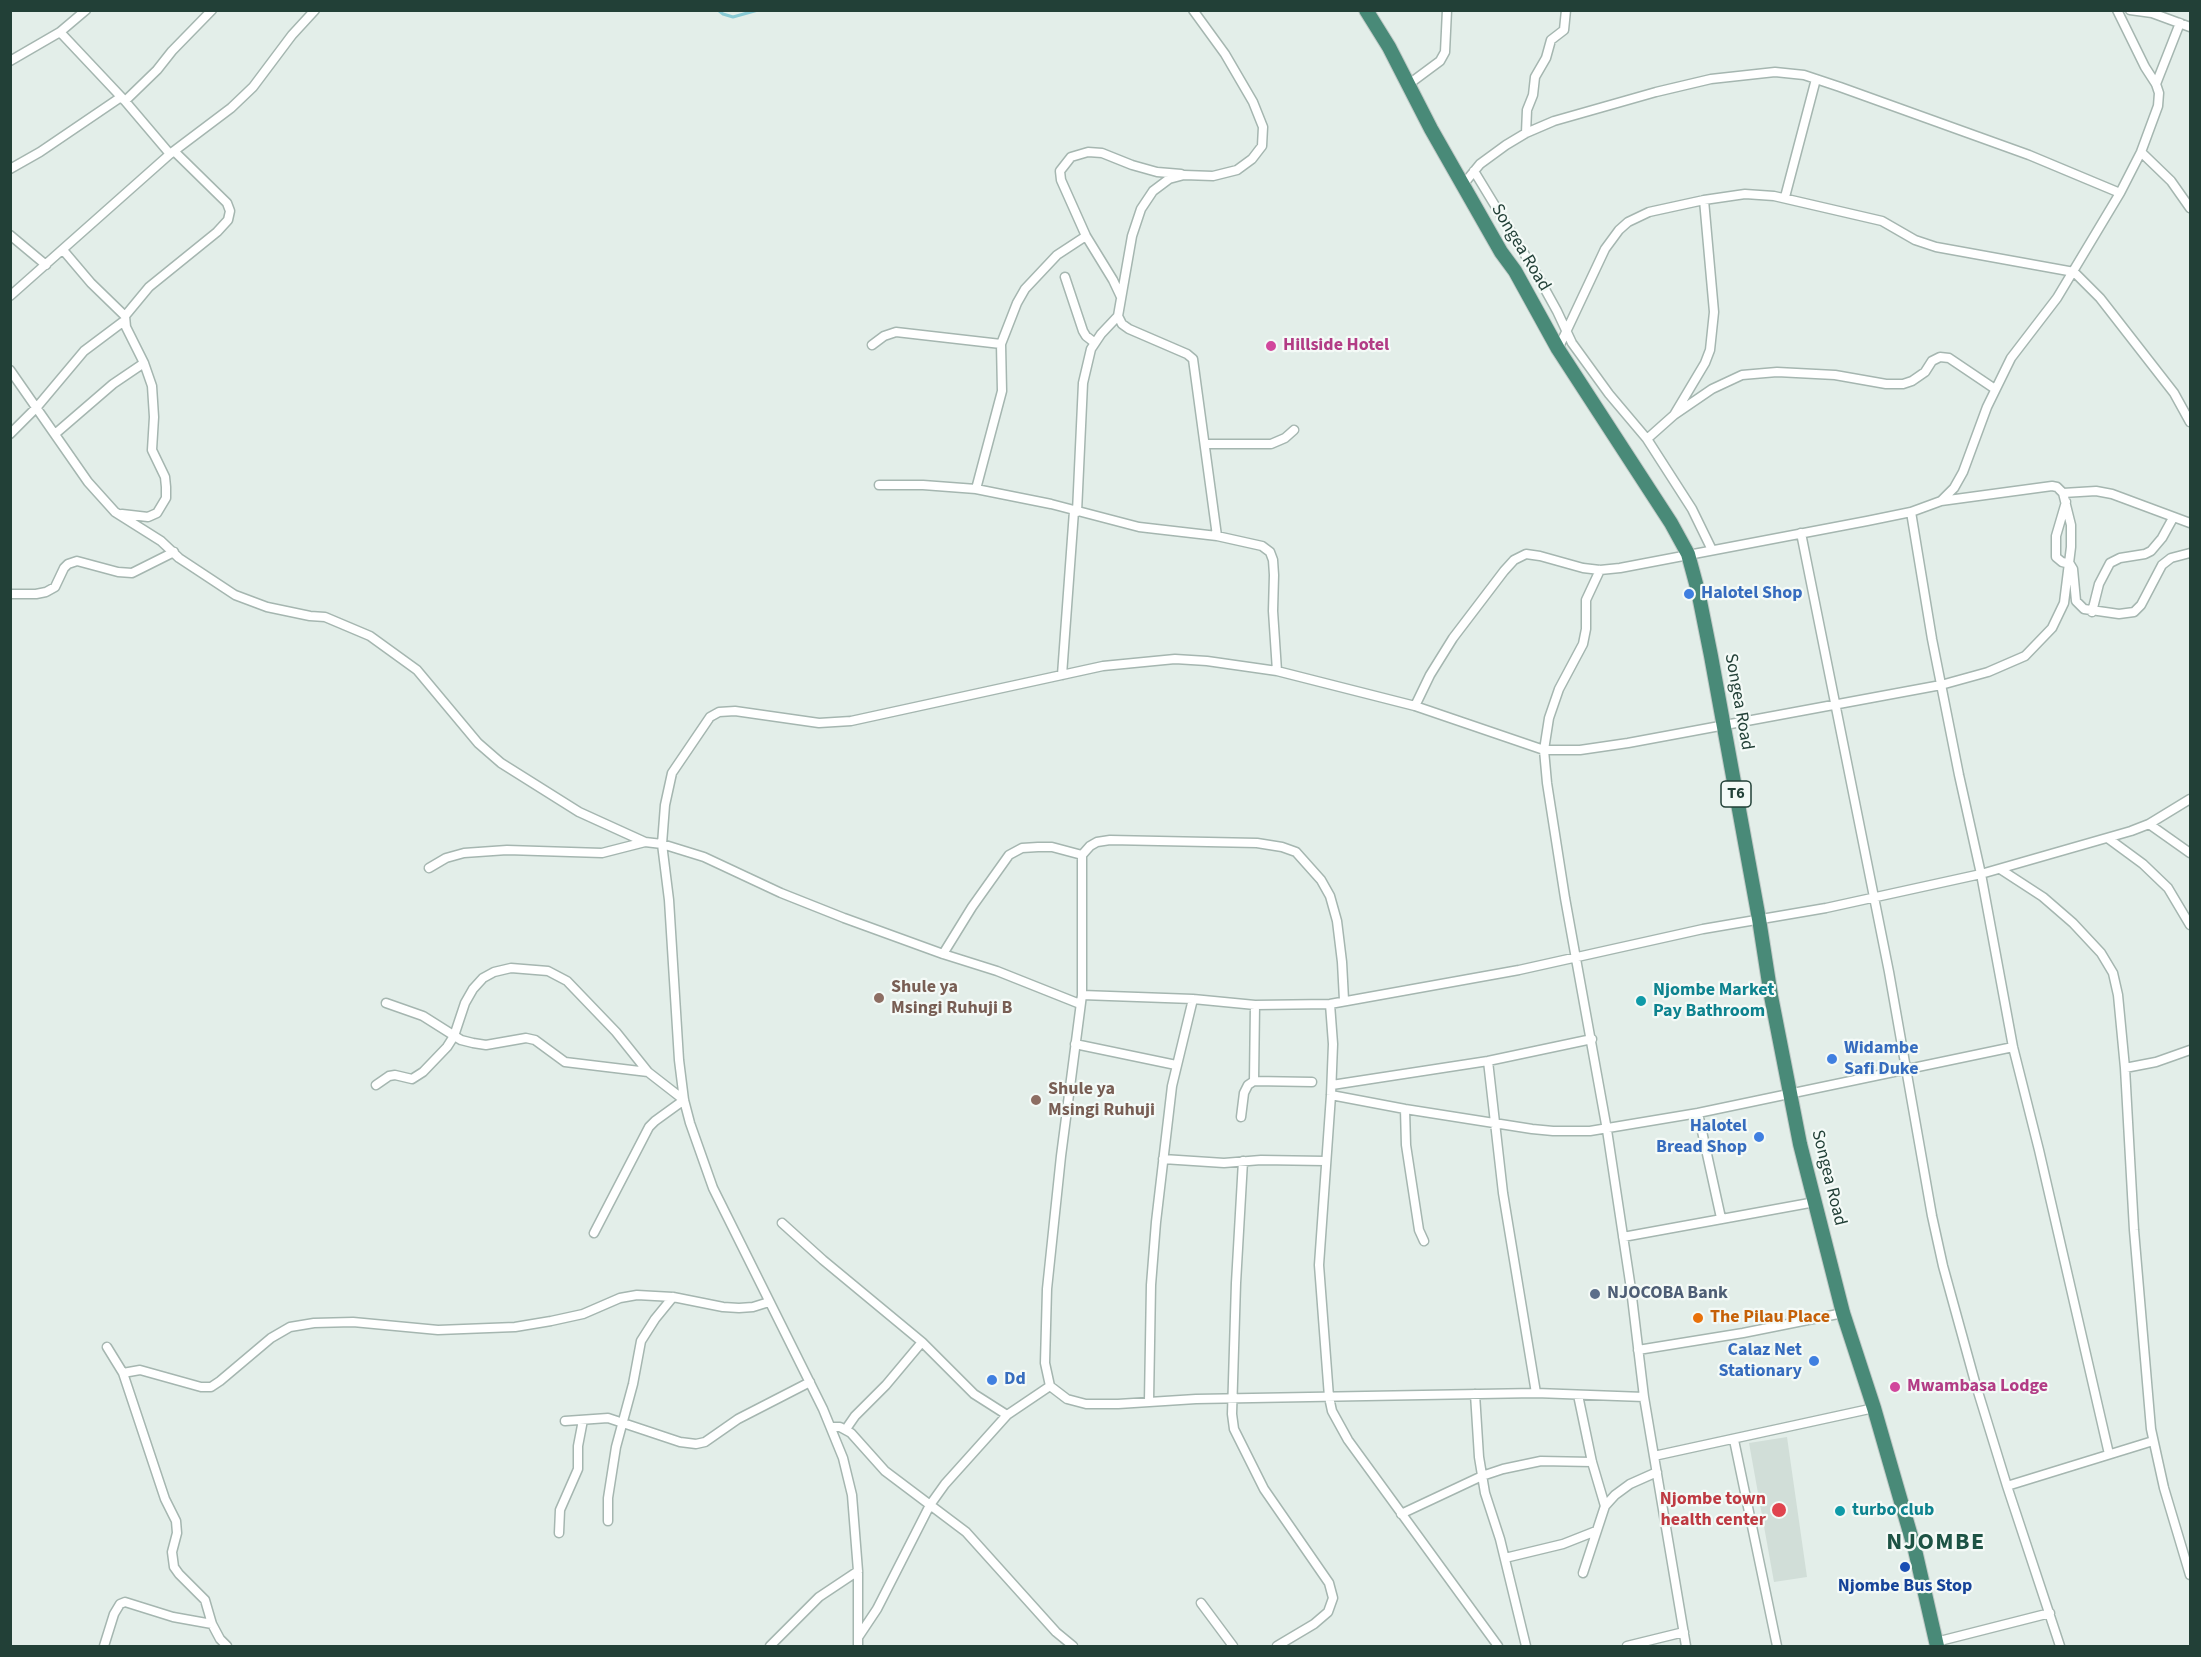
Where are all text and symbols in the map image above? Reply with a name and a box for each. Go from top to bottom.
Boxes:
street label: Songea Road [1485,200,1555,296]
place label: Hillside Hotel [1283,335,1389,357]
marker: Hillside Hotel [1264,339,1278,353]
place label: Halotel Shop [1701,583,1803,605]
marker: Halotel Shop [1682,587,1696,601]
street label: Songea Road [1719,652,1757,752]
road number: T6 [1721,781,1751,807]
place label: Shule ya Msingi Ruhuji B [891,977,1012,1020]
place label: Njombe Market Pay Bathroom [1653,980,1774,1022]
marker: Shule ya Msingi Ruhuji B [872,991,886,1005]
marker: Njombe Market Pay Bathroom [1634,994,1648,1008]
place label: Widambe Safi Duke [1844,1038,1919,1080]
marker: Widambe Safi Duke [1825,1052,1839,1066]
place label: Shule ya Msingi Ruhuji [1048,1079,1155,1122]
marker: Shule ya Msingi Ruhuji [1029,1093,1043,1107]
place label: Halotel Bread Shop [1656,1116,1747,1158]
street label: Songea Road [1806,1128,1850,1228]
marker: Halotel Bread Shop [1752,1130,1766,1144]
place label: NJOCOBA Bank [1607,1283,1728,1305]
marker: NJOCOBA Bank [1588,1287,1602,1301]
place label: The Pilau Place [1710,1307,1830,1329]
marker: The Pilau Place [1691,1311,1705,1325]
place label: Calaz Net Stationary [1719,1340,1802,1382]
marker: Calaz Net Stationary [1807,1354,1821,1368]
place label: Dd [1004,1369,1026,1391]
marker: Dd [985,1373,999,1387]
place label: Mwambasa Lodge [1907,1376,2048,1398]
marker: Mwambasa Lodge [1888,1380,1902,1394]
place label: Njombe town health center [1660,1489,1766,1532]
place label: turbo club [1852,1500,1934,1522]
marker: Njombe town health center [1770,1501,1788,1519]
marker: turbo club [1833,1504,1847,1518]
district label: NJOMBE [1886,1530,1986,1558]
marker: Njombe Bus Stop [1898,1560,1912,1574]
place label: Njombe Bus Stop [1838,1576,1972,1598]

